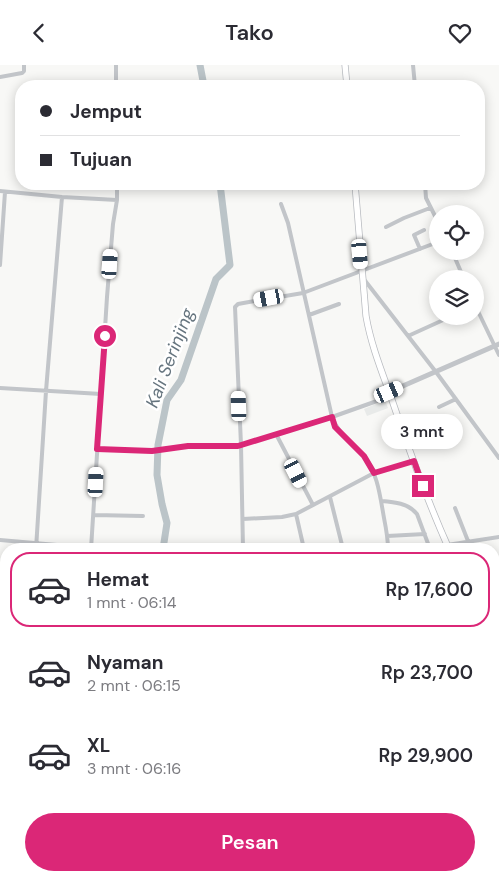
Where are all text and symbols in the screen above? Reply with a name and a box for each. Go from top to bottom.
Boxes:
text: Tako [225,18,274,47]
icon: back [25,19,53,47]
icon: heart [446,19,474,47]
text: Jemput [70,99,142,124]
text: Tujuan [70,147,132,172]
map controls [429,205,484,325]
button: locate [429,205,484,260]
car [351,238,368,270]
car [101,249,118,279]
button: layers [429,270,484,325]
car [252,288,285,308]
water label: Kali Serinjing [140,304,200,411]
route start [94,325,116,347]
car [372,379,405,405]
car [230,391,247,421]
callout: 3 mnt [382,413,464,449]
text: 3 mnt [400,421,444,442]
car [282,456,309,490]
car [87,467,104,497]
route end [412,475,434,497]
icon: car [27,567,72,612]
text: Hemat [87,567,149,592]
text: Rp 17,600 [386,577,473,602]
text: 1 mnt · 06:14 [87,592,177,613]
icon: car [27,650,72,695]
text: Nyaman [87,650,163,675]
text: Rp 23,700 [381,660,473,685]
text: 2 mnt · 06:15 [87,675,181,696]
icon: car [27,733,72,778]
text: XL [87,733,110,758]
text: Rp 29,900 [379,743,473,768]
text: 3 mnt · 06:16 [87,758,181,779]
button: Pesan [25,813,475,871]

